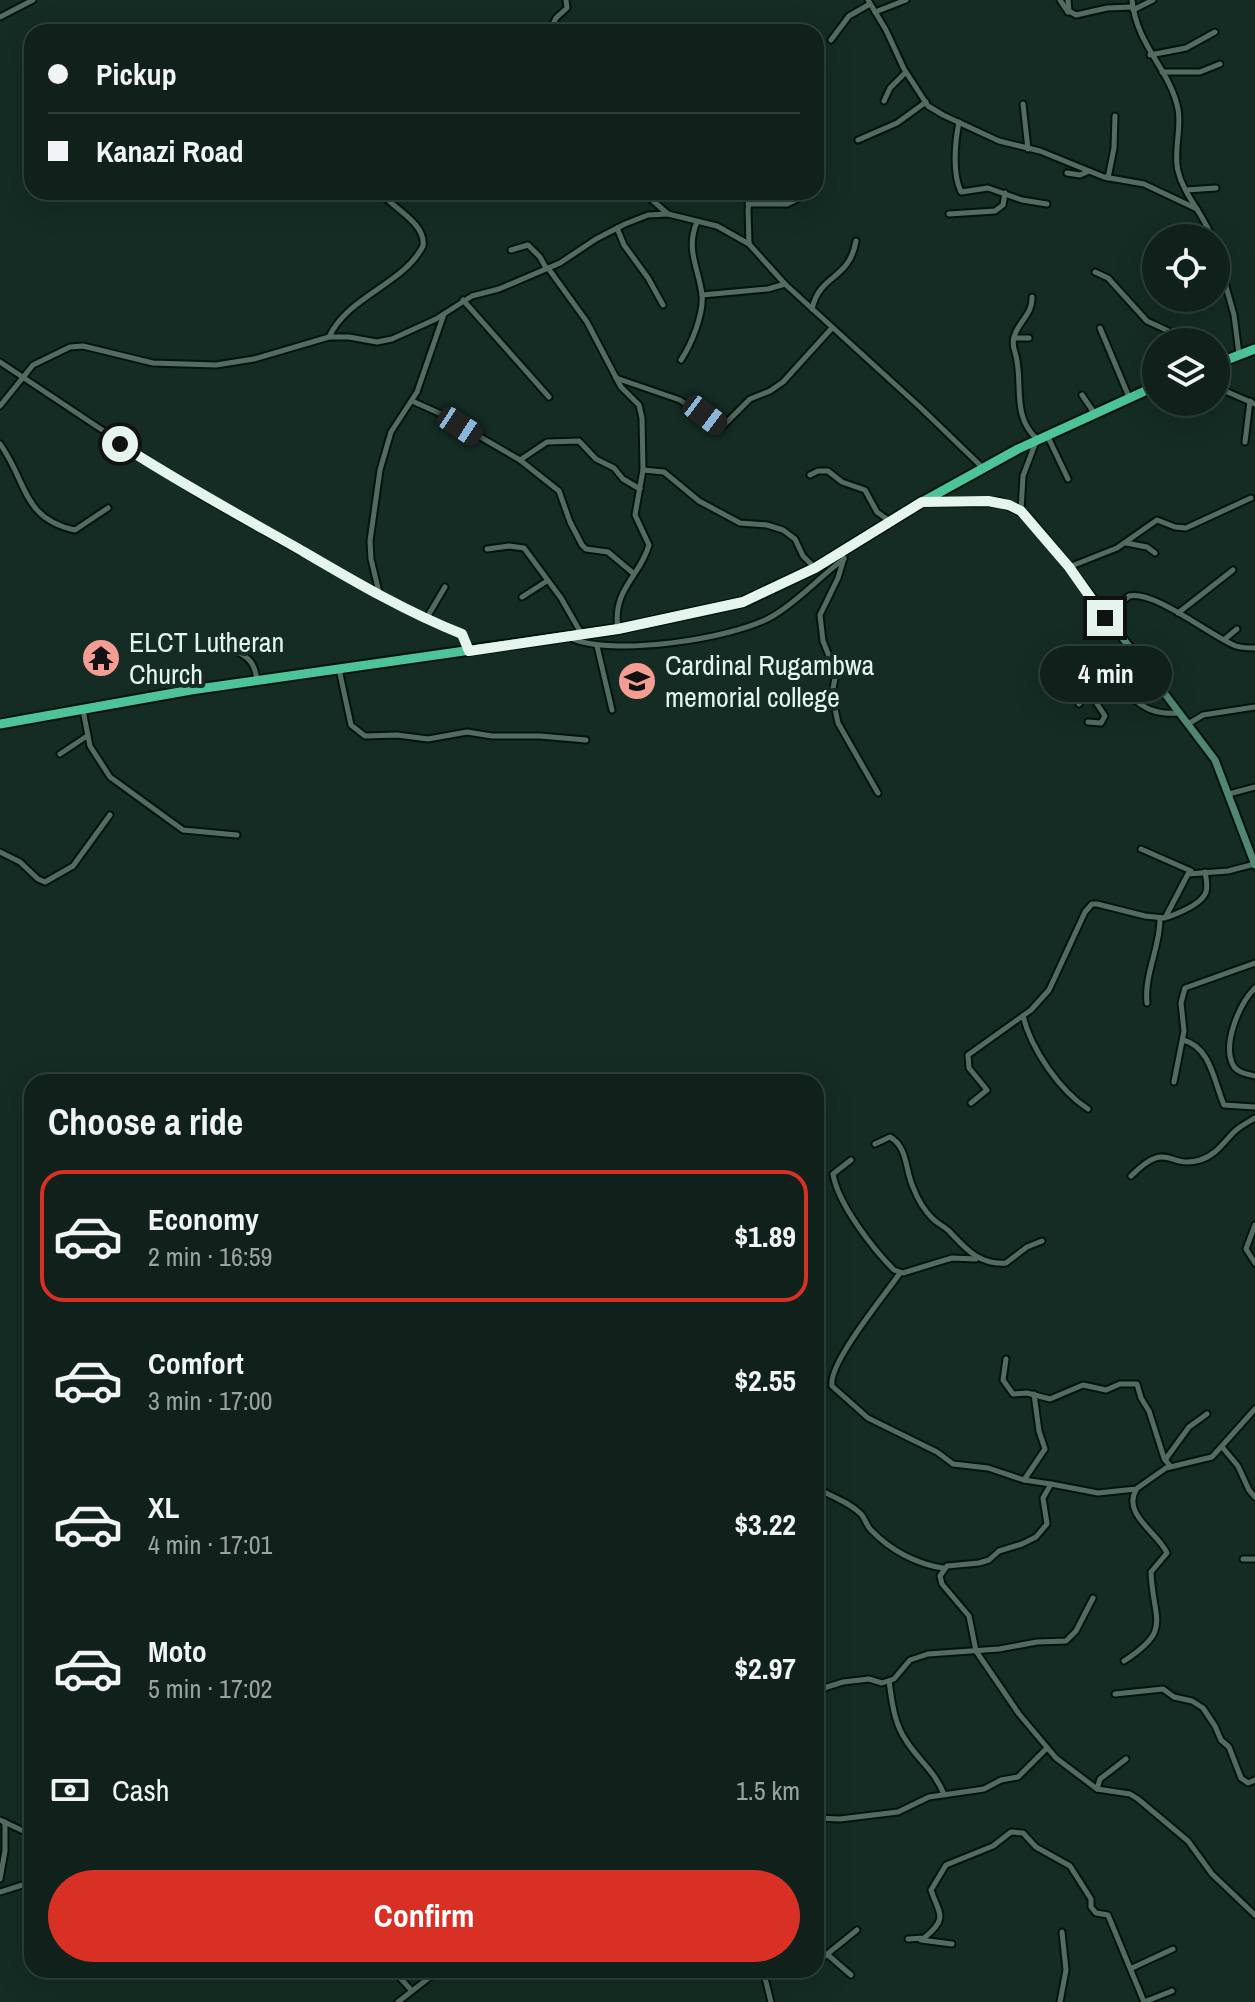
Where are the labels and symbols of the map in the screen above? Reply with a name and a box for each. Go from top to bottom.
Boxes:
car [679,391,731,439]
car [433,403,487,449]
route start [102,426,138,462]
route end [1087,600,1123,636]
place label: ELCT Lutheran Church [129,623,284,693]
temple icon: ELCT Lutheran Church [80,637,122,679]
place label: Cardinal Rugambwa memorial college [665,646,875,716]
callout: 4 min [1039,646,1171,702]
school or university icon: Cardinal Rugambwa memorial college [616,660,658,702]

